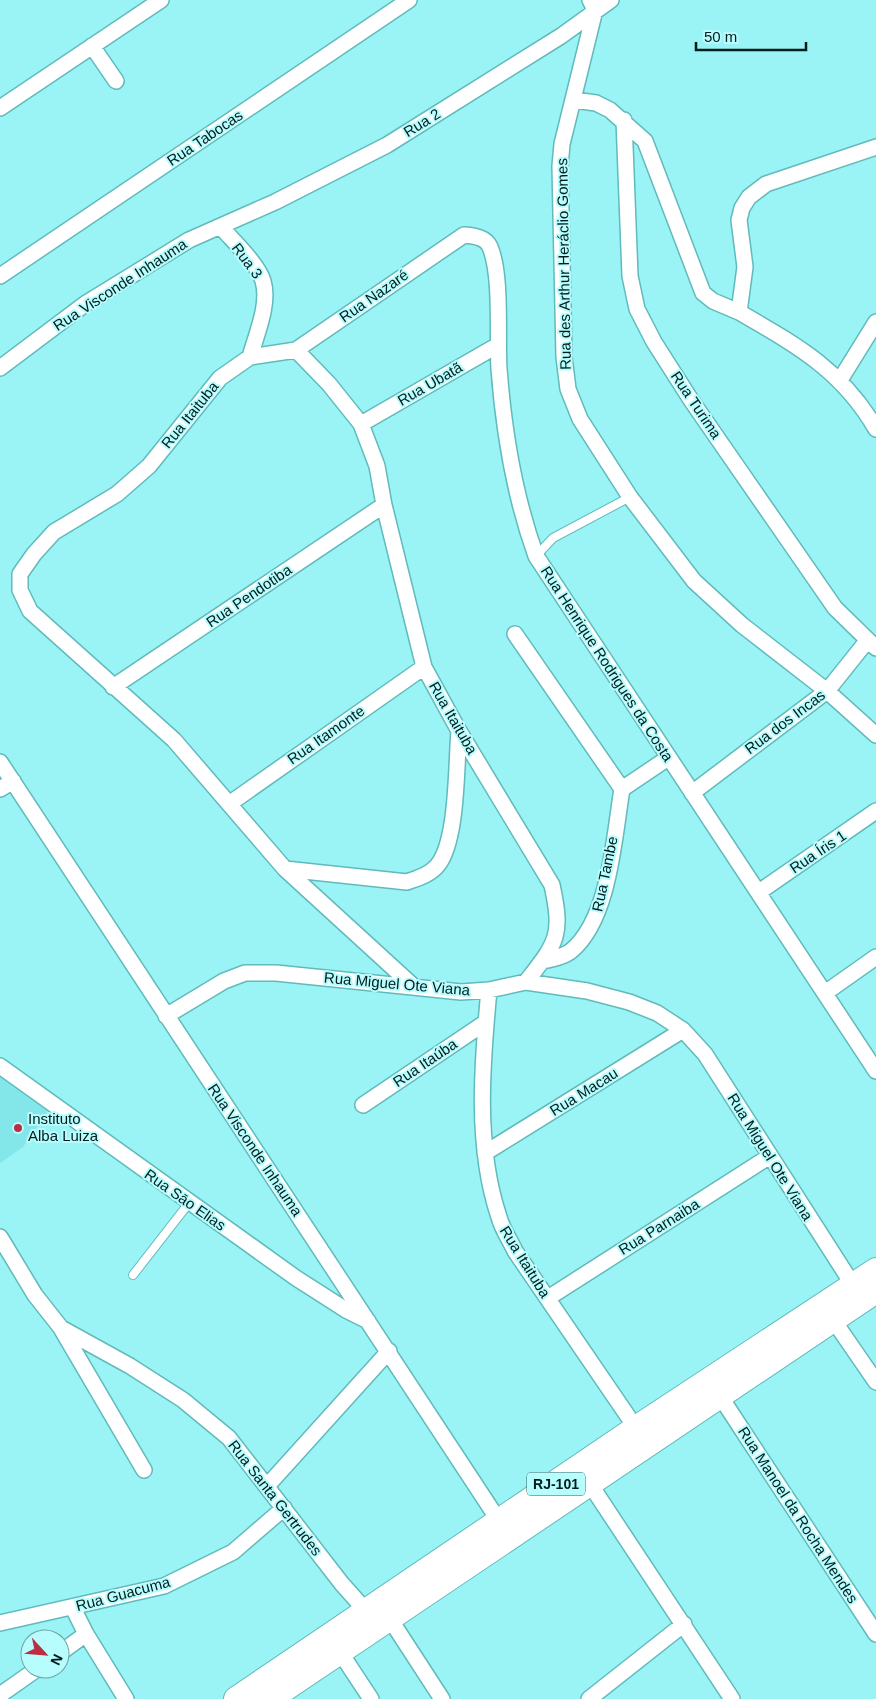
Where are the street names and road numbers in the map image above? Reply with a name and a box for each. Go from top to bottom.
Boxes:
street label: Rua 2 [400,105,443,140]
street label: Rua Tabocas [164,106,246,169]
street label: Rua des Arthur Heráclio Gomes [553,158,574,370]
street label: Rua Visconde Inhauma [50,235,190,334]
street label: Rua 3 [229,240,266,282]
street label: Rua Nazaré [336,266,411,326]
street label: Rua Ubatã [394,358,466,409]
street label: Rua Turima [668,368,726,442]
street label: Rua Itaituba [158,377,222,451]
street label: Rua Pendotiba [203,560,295,630]
street label: Rua Henrique Rodrigues da Costa [538,563,677,765]
street label: Rua Itaituba [426,678,481,758]
street label: Rua dos Incas [741,686,828,757]
street label: Rua Itamonte [284,702,367,767]
street label: Rua Íris 1 [786,827,849,877]
street label: Rua Tambe [588,835,621,913]
street label: Rua Miguel Ote Viana [323,969,471,998]
street label: Rua Itaúba [390,1035,460,1090]
street label: Rua Macau [547,1064,621,1119]
street label: Rua Visconde Inhauma [205,1080,306,1220]
street label: Rua Miguel Ote Viana [724,1090,817,1224]
street label: Rua Sāo Elias [141,1165,229,1234]
street label: Rua Parnaiba [615,1195,703,1258]
street label: Rua Itaituba [497,1223,554,1301]
street label: Rua Manoel da Rocha Mendes [735,1423,862,1606]
street label: Rua Santa Gertrudes [225,1437,326,1559]
road number: RJ-101 [527,1472,585,1496]
street label: Rua Guacuma [74,1573,172,1614]

